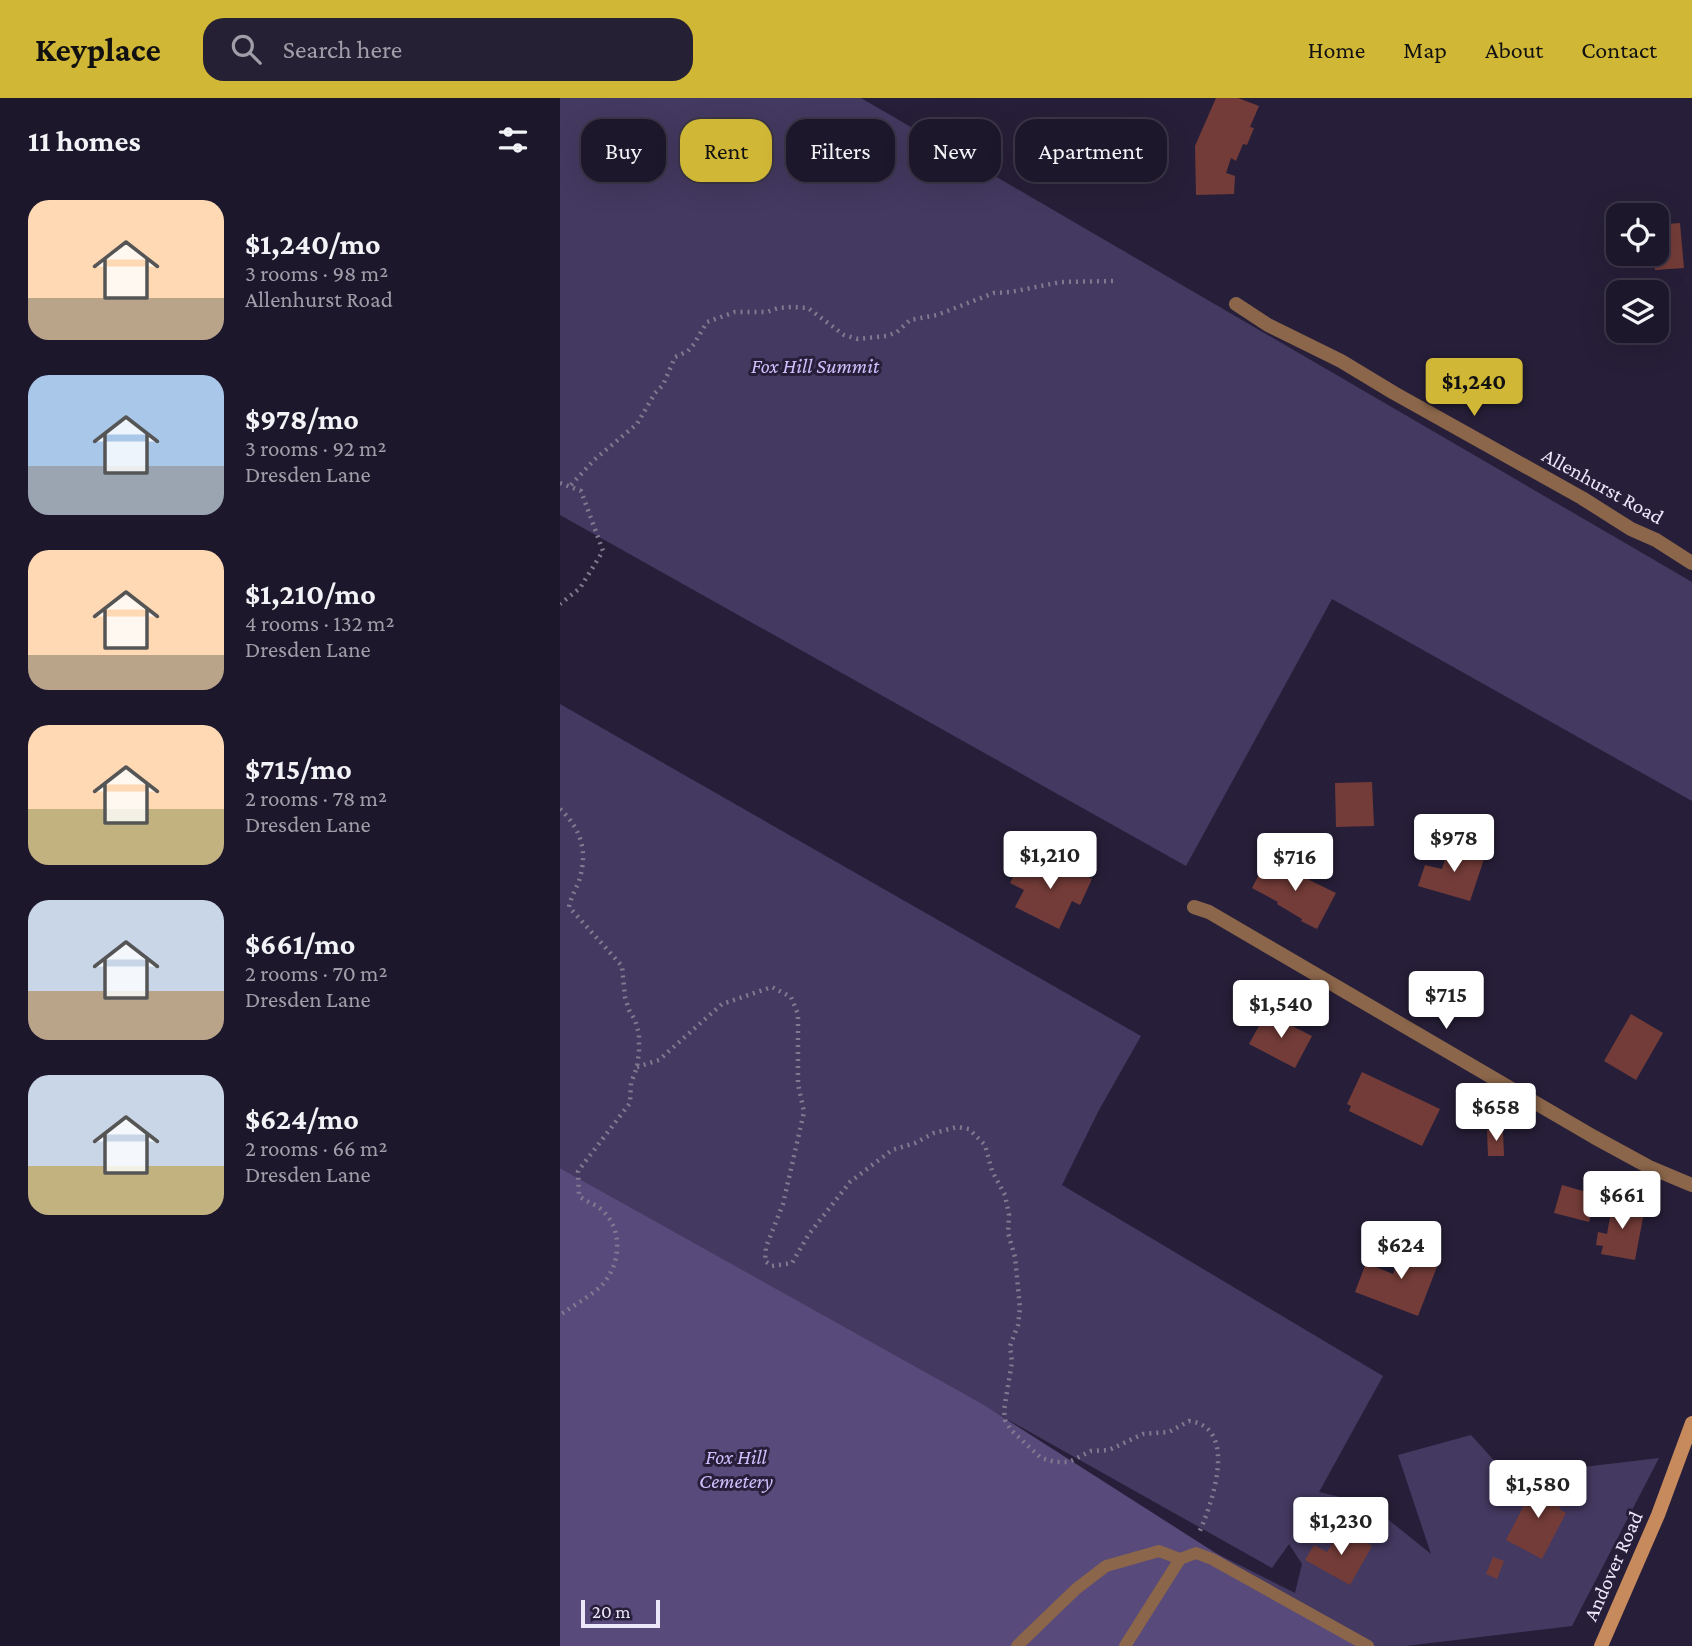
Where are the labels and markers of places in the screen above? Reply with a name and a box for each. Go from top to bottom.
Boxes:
pin: $1,240 [1417,358,1531,418]
pin: $978 [1413,814,1495,874]
pin: $1,210 [993,832,1107,891]
pin: $716 [1254,834,1336,893]
pin: $715 [1405,972,1487,1031]
pin: $1,540 [1224,981,1338,1040]
pin: $658 [1455,1084,1537,1143]
pin: $661 [1581,1172,1663,1231]
pin: $624 [1360,1222,1442,1281]
pin: $1,580 [1481,1460,1595,1520]
pin: $1,230 [1284,1498,1398,1557]

